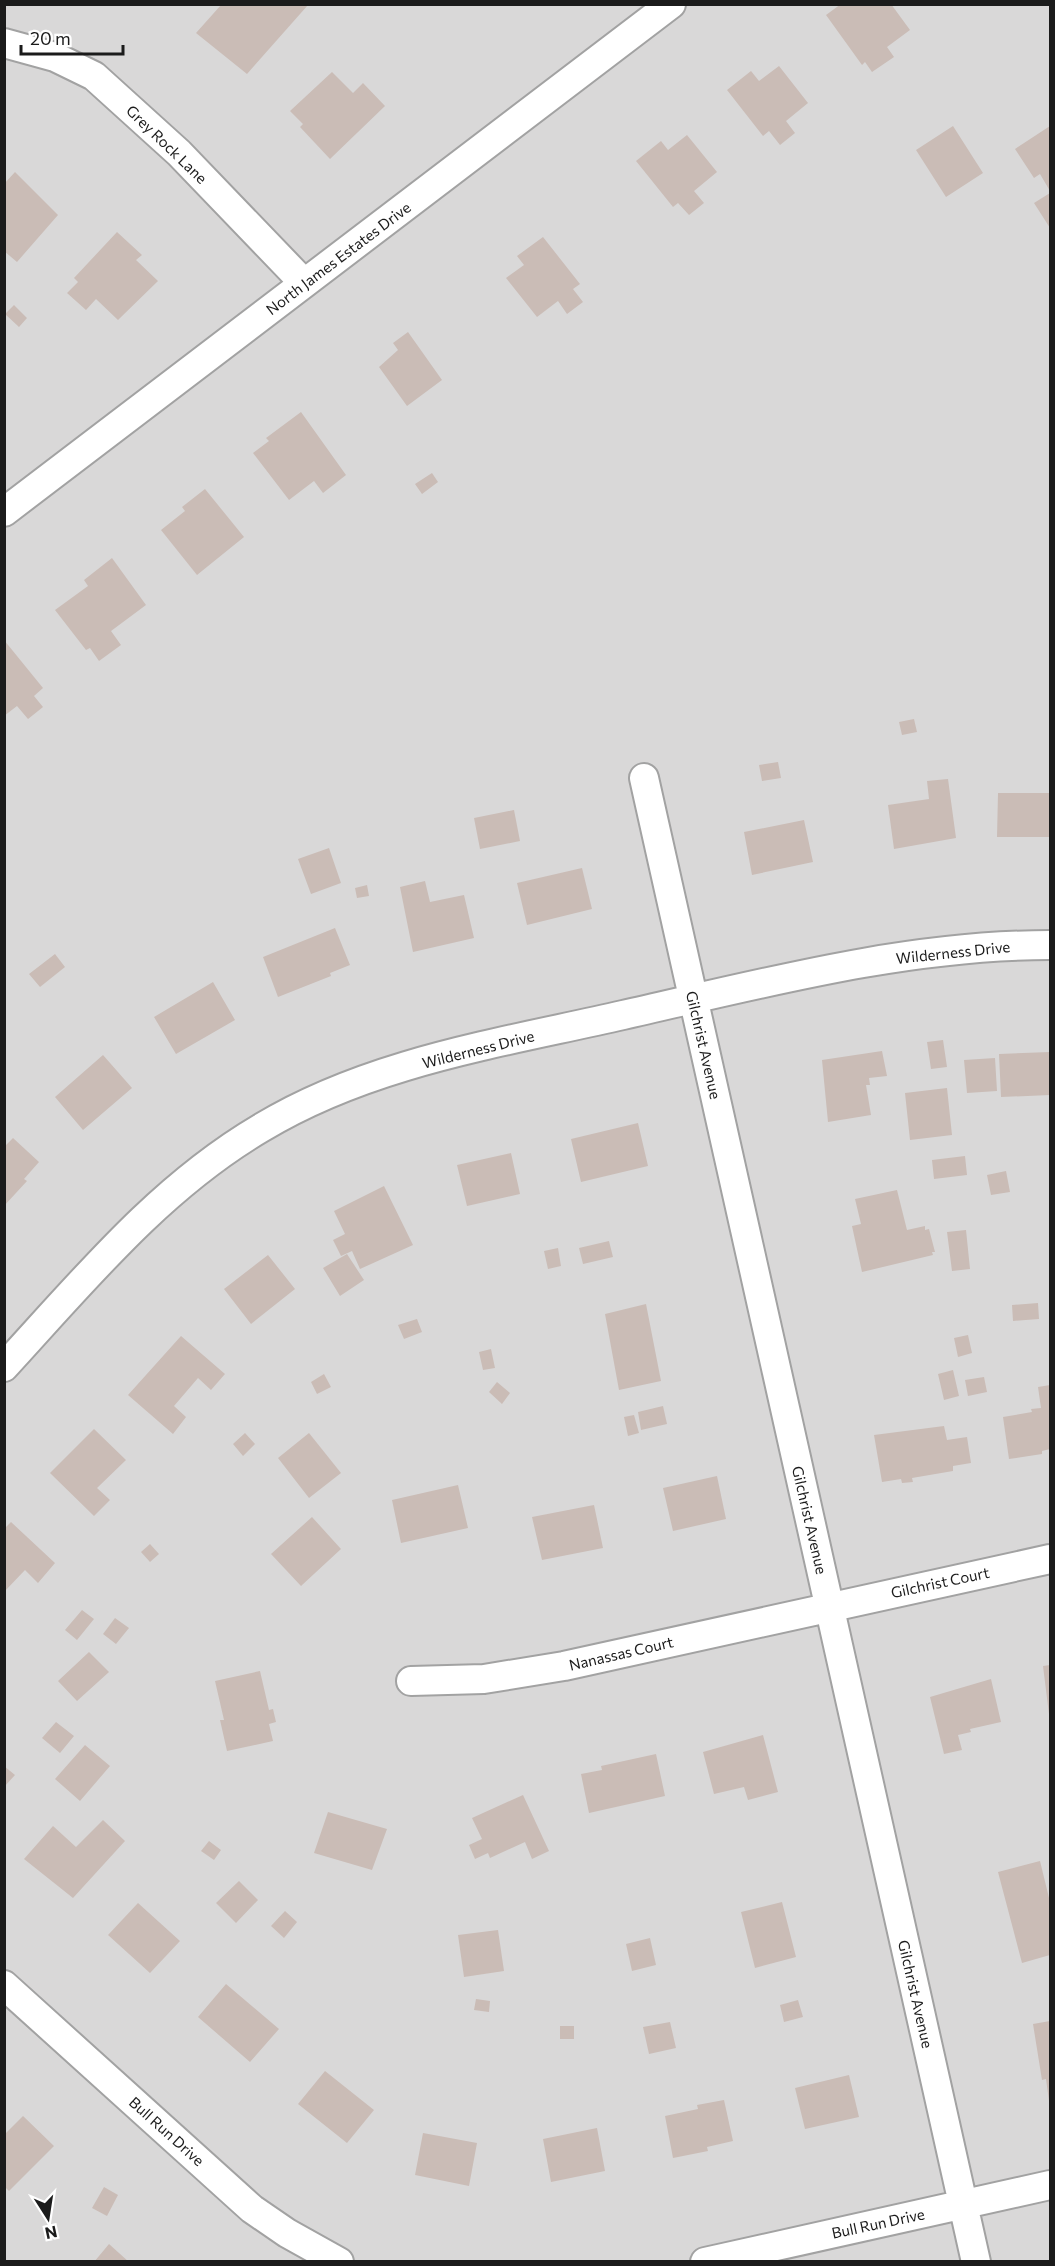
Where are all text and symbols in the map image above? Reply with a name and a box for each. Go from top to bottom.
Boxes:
scale bar [21,18,123,56]
text: 20 m [30,27,71,49]
street label: Grey Rock Lane [123,101,211,187]
street label: North James Estates Drive [262,198,414,318]
street label: Wilderness Drive [895,937,1011,967]
street label: Gilchrist Avenue [683,989,725,1101]
street label: Wilderness Drive [420,1026,536,1072]
street label: Gilchrist Avenue [789,1464,831,1576]
street label: Gilchrist Court [889,1563,991,1601]
street label: Nanassas Court [567,1632,675,1674]
street label: Gilchrist Avenue [895,1938,937,2050]
street label: Bull Run Drive [126,2093,208,2169]
north arrow [18,2188,78,2248]
street label: Bull Run Drive [830,2204,926,2242]
text: N [43,2223,59,2244]

